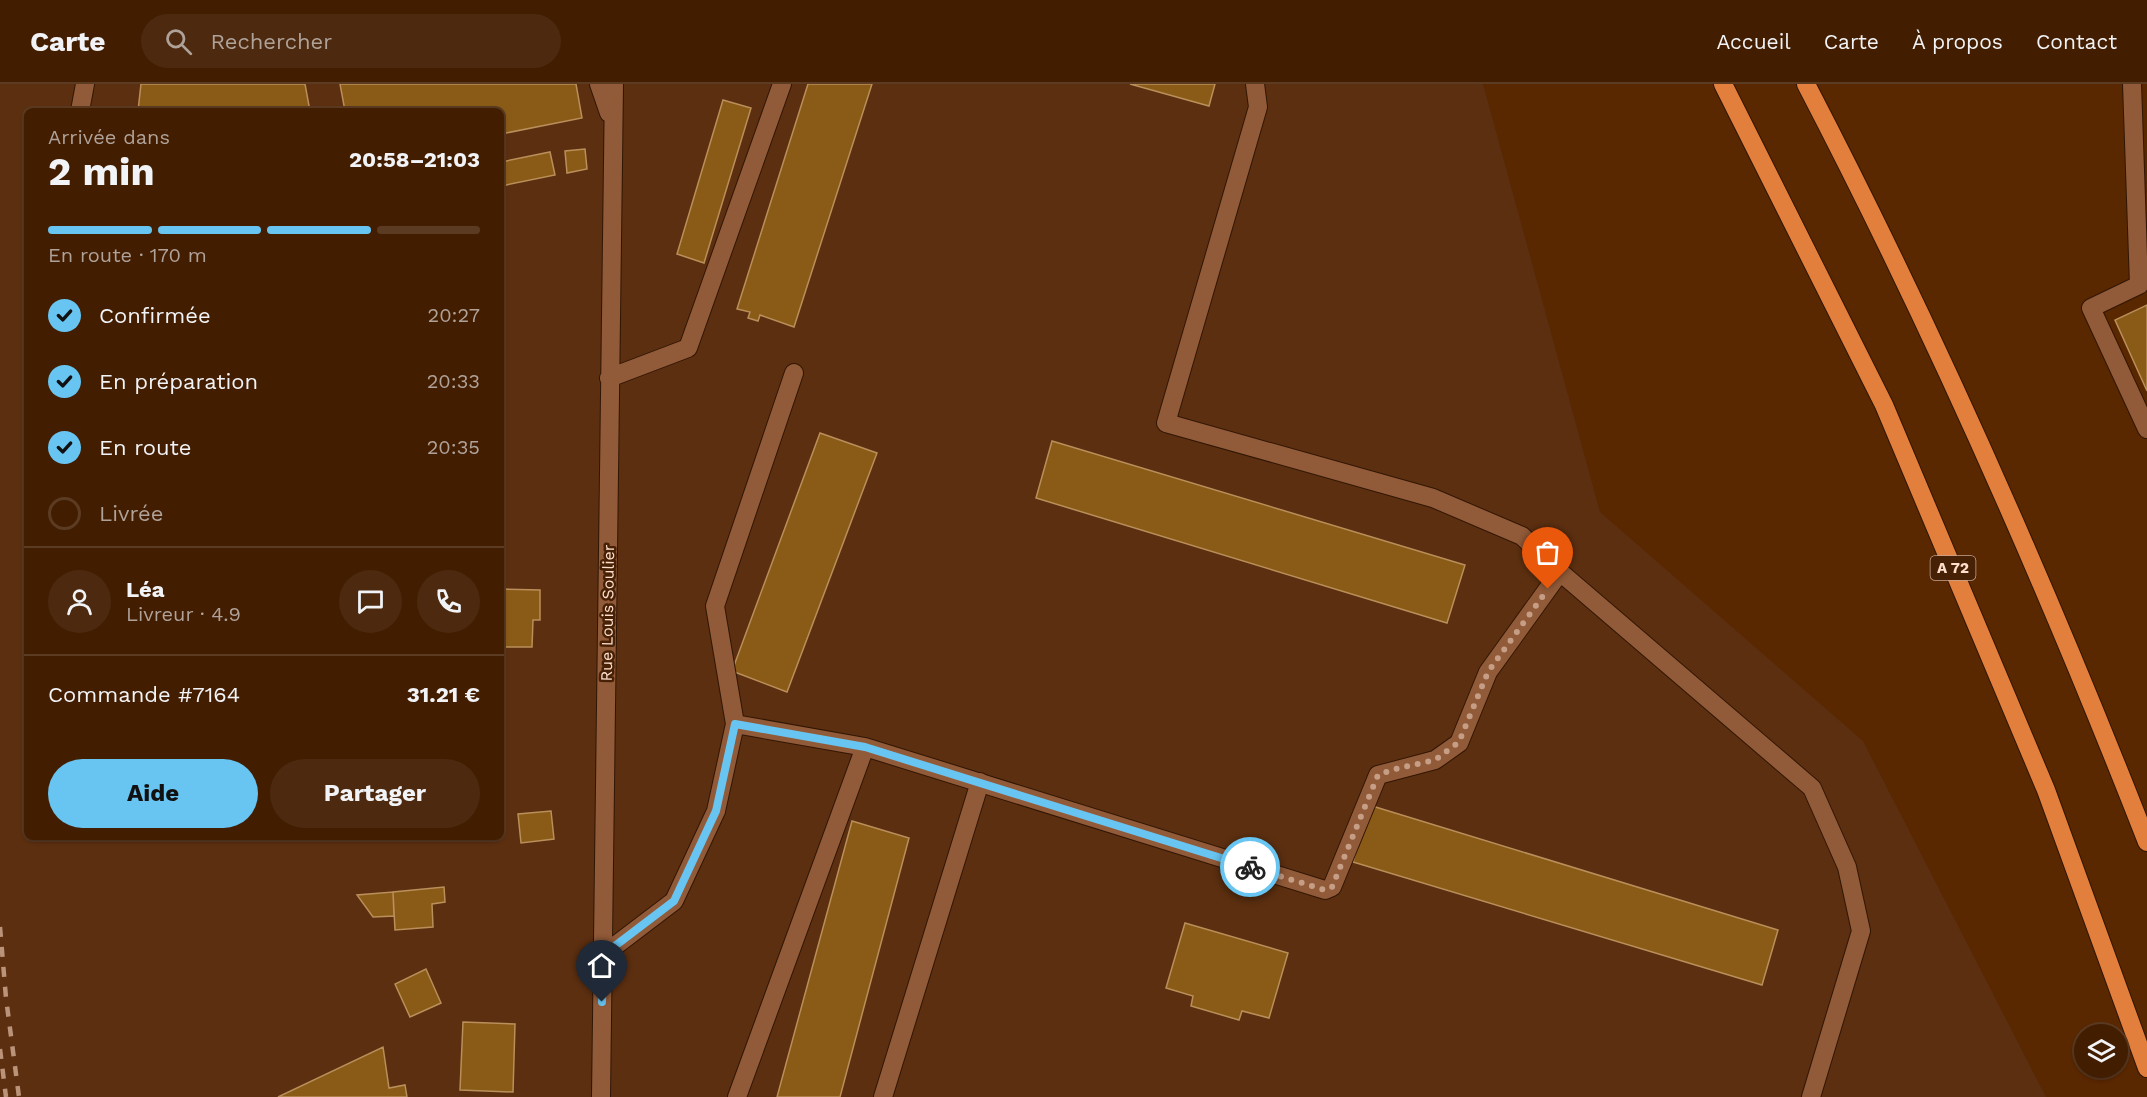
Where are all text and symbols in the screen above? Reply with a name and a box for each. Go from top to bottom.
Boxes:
search box [141,14,561,68]
text: Carte [30,25,105,58]
icon: search [162,25,195,58]
text: Rechercher [210,29,332,54]
text: Accueil [1716,29,1791,54]
text: Carte [1824,29,1879,54]
text: À propos [1912,29,2003,54]
text: Contact [2036,29,2117,54]
text: Arrivée dans [48,125,170,149]
text: 20:58–21:03 [349,147,480,172]
text: 2 min [48,149,155,194]
text: En route · 170 m [48,243,207,267]
icon: check [48,299,81,332]
text: Confirmée [99,303,211,328]
text: 20:27 [428,303,480,327]
icon: check [48,365,81,398]
text: En préparation [99,369,258,394]
text: 20:33 [427,369,480,393]
icon: check [48,431,81,464]
text: En route [99,435,191,460]
text: 20:35 [427,435,480,459]
text: Livrée [99,501,163,526]
pin [1522,527,1573,589]
icon: bag [1531,536,1564,569]
street label: Rue Louis Soulier [597,544,618,681]
road number: A 72 [1930,556,1976,580]
button: person [48,570,111,633]
button: chat [339,570,402,633]
button: phone [417,570,480,633]
text: Léa [126,577,165,602]
text: Livreur · 4.9 [126,602,241,626]
text: Commande #7164 [48,682,240,707]
text: 31.21 € [407,682,480,707]
button: Aide [48,759,258,828]
button: Partager [270,759,480,828]
courier [1220,837,1280,897]
icon: bike [1234,851,1267,884]
pin [576,940,627,1002]
icon: home [585,949,618,982]
map controls [2074,1024,2128,1078]
button: layers [2074,1024,2128,1078]

